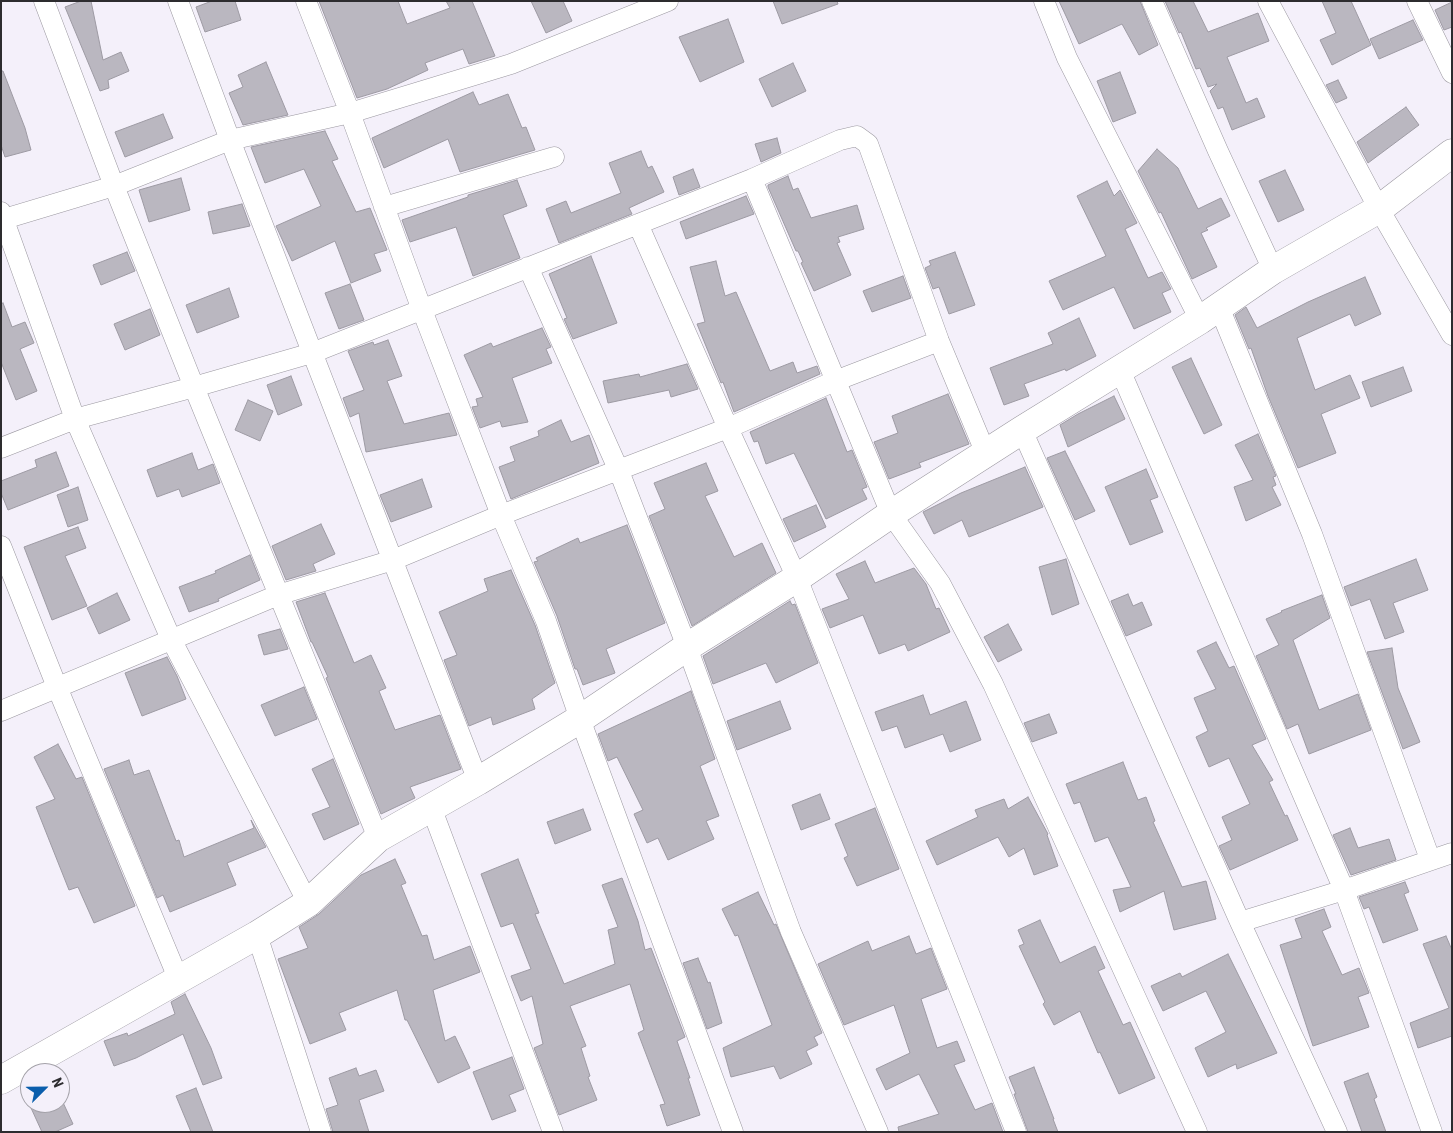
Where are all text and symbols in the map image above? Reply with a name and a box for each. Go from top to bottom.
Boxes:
north arrow [20,1063,70,1113]
text: N [49,1075,67,1090]

